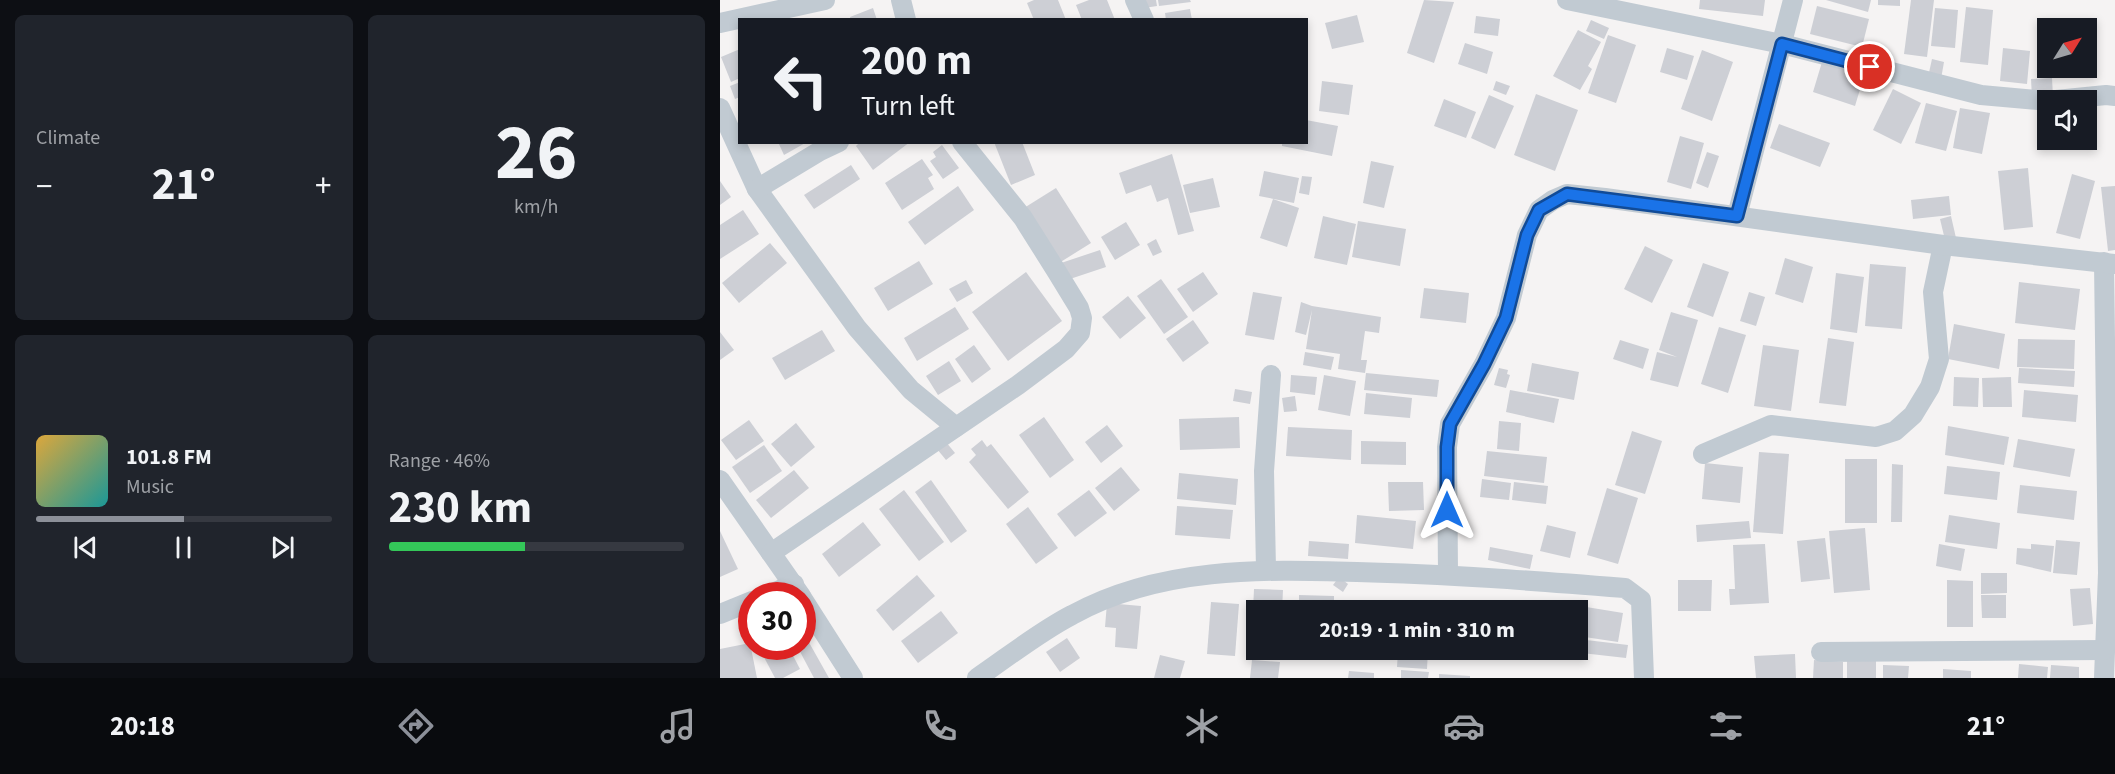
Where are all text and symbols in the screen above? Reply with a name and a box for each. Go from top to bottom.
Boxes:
north arrow [2037,18,2097,78]
map controls [2037,18,2097,150]
text: 200 m [861,31,972,91]
pin [1844,41,1895,92]
icon: left [762,42,840,120]
icon: arrive [1853,50,1886,83]
text: Turn left [861,87,955,126]
button: sound [2037,90,2097,150]
text: 26 [495,98,577,209]
text: Climate [36,124,100,152]
text: 21° [152,153,216,217]
text: − [36,163,52,210]
text: + [315,163,331,210]
text: km/h [514,193,558,221]
text: 101.8 FM [126,441,212,473]
text: Range · 46% [389,447,490,475]
text: Music [126,473,174,501]
text: 230 km [389,476,532,540]
position arrow [1415,478,1479,542]
icon: previous [69,531,102,564]
icon: pause [167,531,200,564]
icon: next [266,531,299,564]
speed limit sign: 30 [738,582,816,660]
text: 20:19 · 1 min · 310 m [1319,614,1515,646]
icon: directions [395,705,437,747]
icon: music [657,705,699,747]
icon: phone [919,705,961,747]
icon: climate [1181,705,1223,747]
icon: car [1443,705,1485,747]
icon: filters [1705,705,1747,747]
text: 20:18 [110,707,175,746]
text: 21° [1967,707,2005,746]

